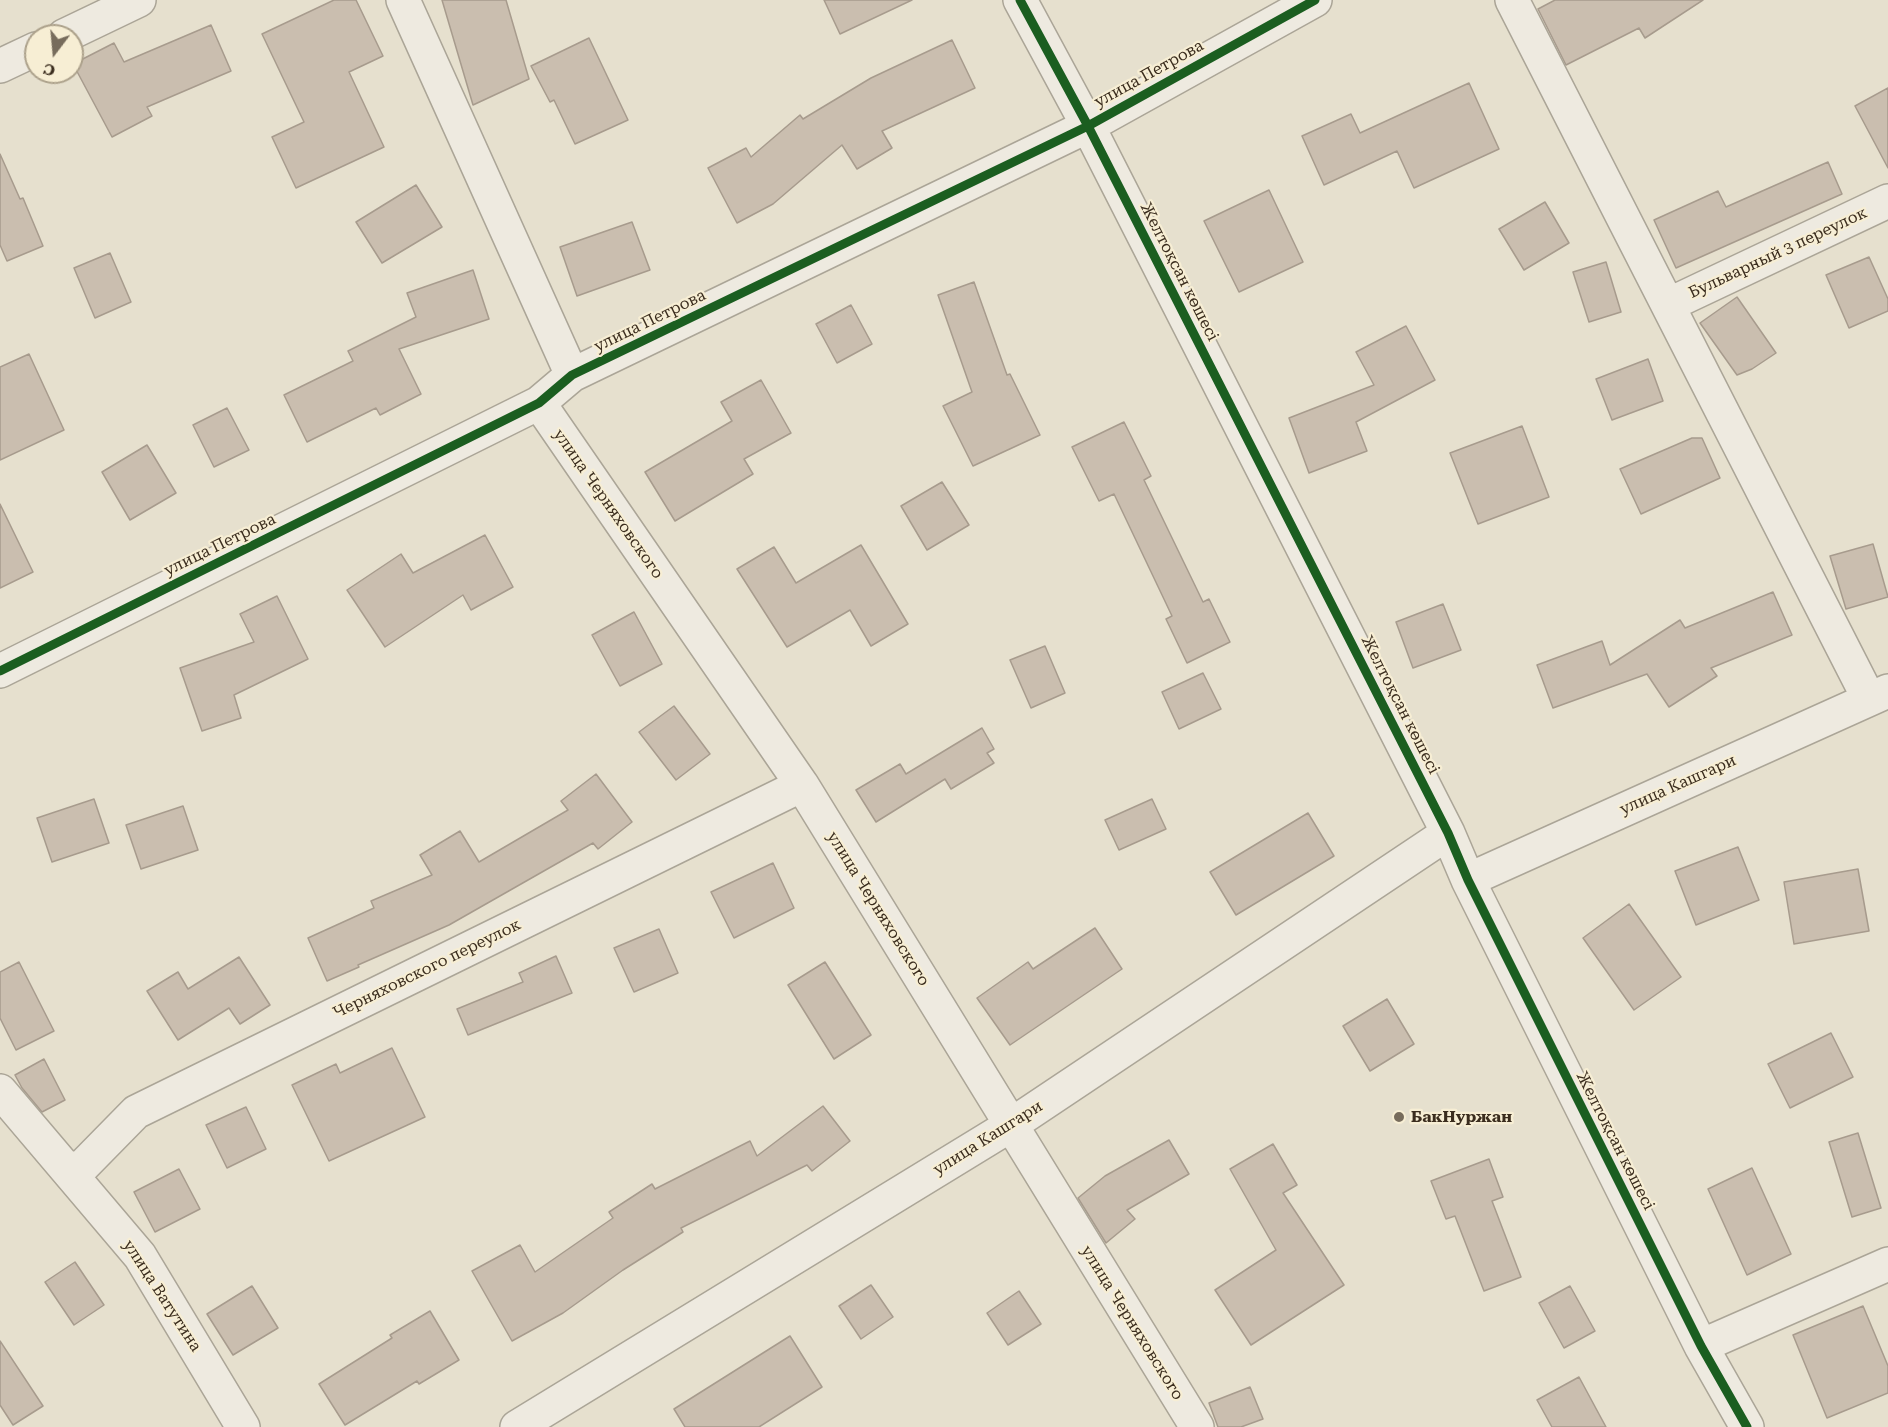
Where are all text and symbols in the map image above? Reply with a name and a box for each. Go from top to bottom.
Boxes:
north arrow [24,24,84,84]
street label: улица Петрова [1091,36,1207,112]
text: С [41,59,57,81]
street label: Желтоқсан көшесі [1136,200,1222,344]
street label: Бульварный 3 переулок [1686,203,1870,303]
street label: улица Петрова [591,286,709,356]
street label: улица Черняховского [549,425,667,583]
street label: улица Петрова [161,510,279,580]
street label: Желтоқсан көшесі [1357,633,1443,777]
street label: улица Кашгари [1617,751,1739,819]
street label: улица Черняховского [823,828,933,990]
street label: Черняховского переулок [330,915,524,1023]
street label: Желтоқсан көшесі [1572,1069,1658,1213]
street label: улица Кашгари [930,1097,1046,1179]
place label: БакНуржан [1411,1107,1512,1127]
marker: БакНуржан [1392,1110,1406,1124]
street label: улица Ватутина [119,1237,205,1355]
street label: улица Черняховского [1077,1242,1187,1404]

